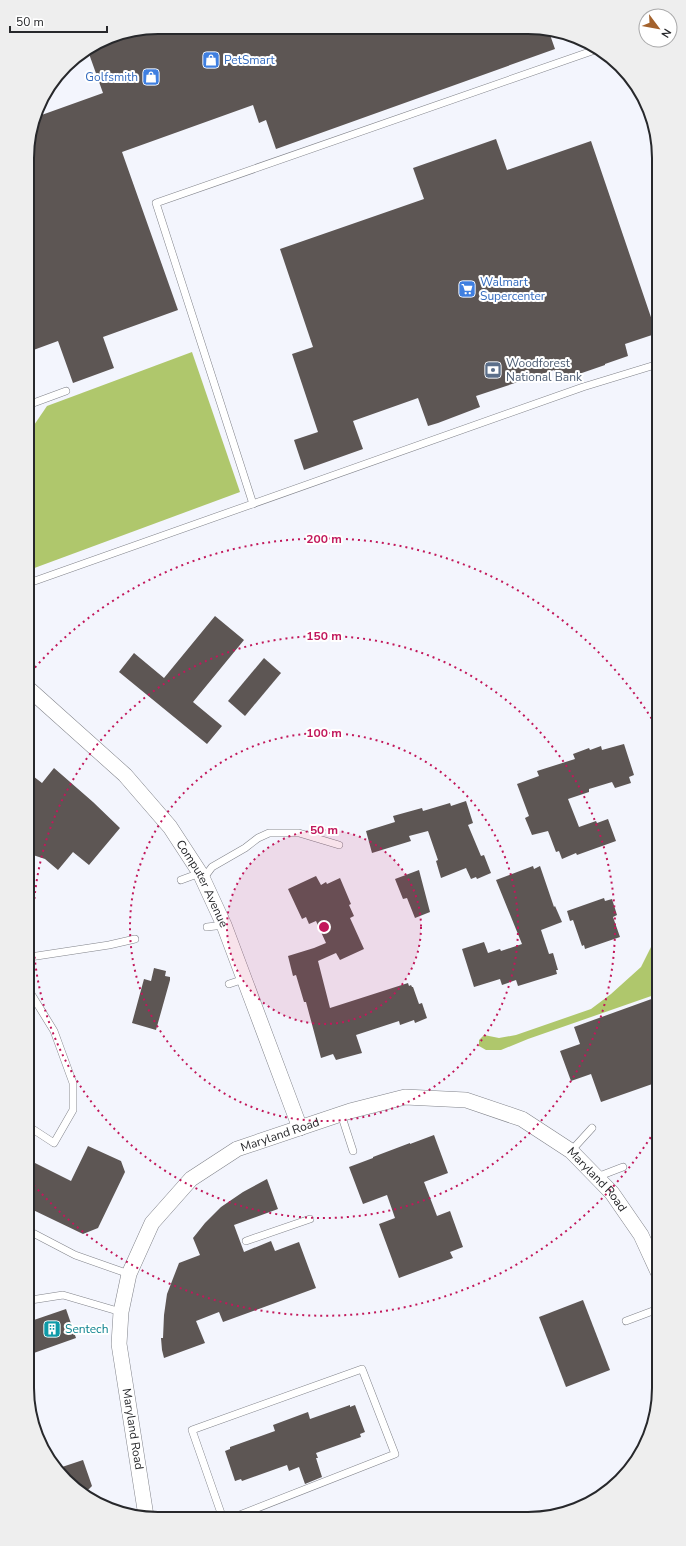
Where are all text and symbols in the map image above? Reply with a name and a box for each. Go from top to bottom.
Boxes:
scale bar [10,8,107,34]
north arrow [638,8,678,48]
text: 50 m [16,14,44,30]
text: N [658,26,675,41]
shop icon: PetSmart [201,50,221,70]
place label: PetSmart [224,52,276,68]
shop icon: Golfsmith [141,67,161,87]
place label: Golfsmith [85,69,138,85]
place label: Walmart Supercenter [480,274,546,304]
supermarket icon: Walmart Supercenter [457,279,477,299]
place label: Woodforest National Bank [506,355,583,385]
bank icon: Woodforest National Bank [483,360,503,380]
text: 200 m [306,531,342,547]
text: 150 m [306,628,342,644]
text: 100 m [306,725,342,741]
text: 50 m [310,822,338,838]
street label: Computer Avenue [172,837,232,930]
centre of rings [317,920,331,934]
street label: Maryland Road [238,1114,322,1155]
street label: Maryland Road [564,1144,631,1215]
building icon: Sentech [42,1319,62,1339]
place label: Sentech [65,1321,108,1337]
street label: Maryland Road [119,1387,147,1471]

